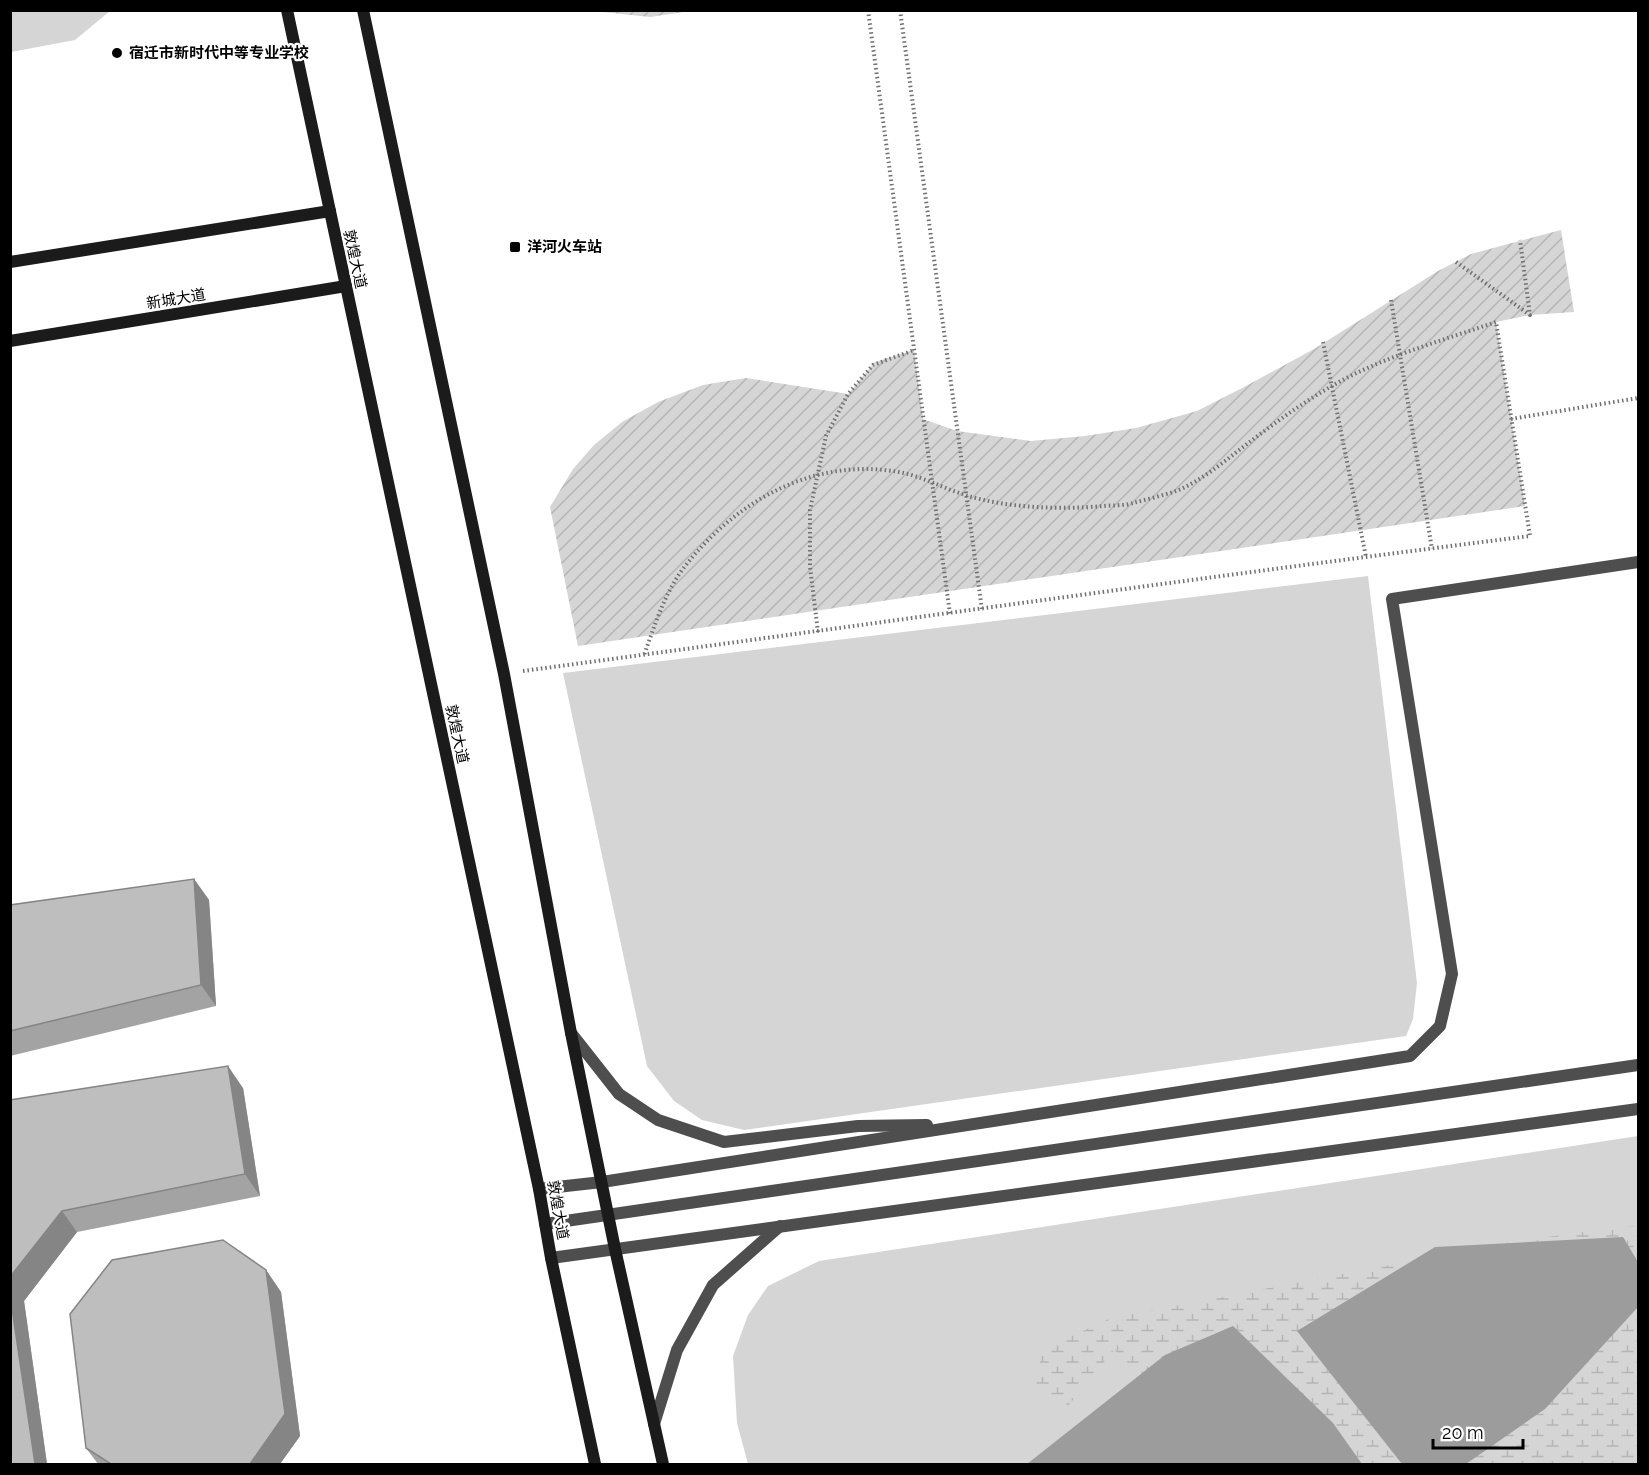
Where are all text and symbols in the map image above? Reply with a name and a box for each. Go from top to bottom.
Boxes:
place label: 宿迁市新时代中等专业学校 [129,44,309,62]
marker: 宿迁市新时代中等专业学校 [110,46,124,60]
street label: 敦煌大道 [340,228,370,290]
place label: 洋河火车站 [527,238,602,256]
marker: 洋河火车站 [508,240,522,254]
street label: 新城大道 [145,285,207,313]
street label: 敦煌大道 [442,703,472,765]
street label: 敦煌大道 [544,1179,572,1241]
scale bar [1433,1412,1523,1450]
text: 20 m [1442,1422,1484,1443]

